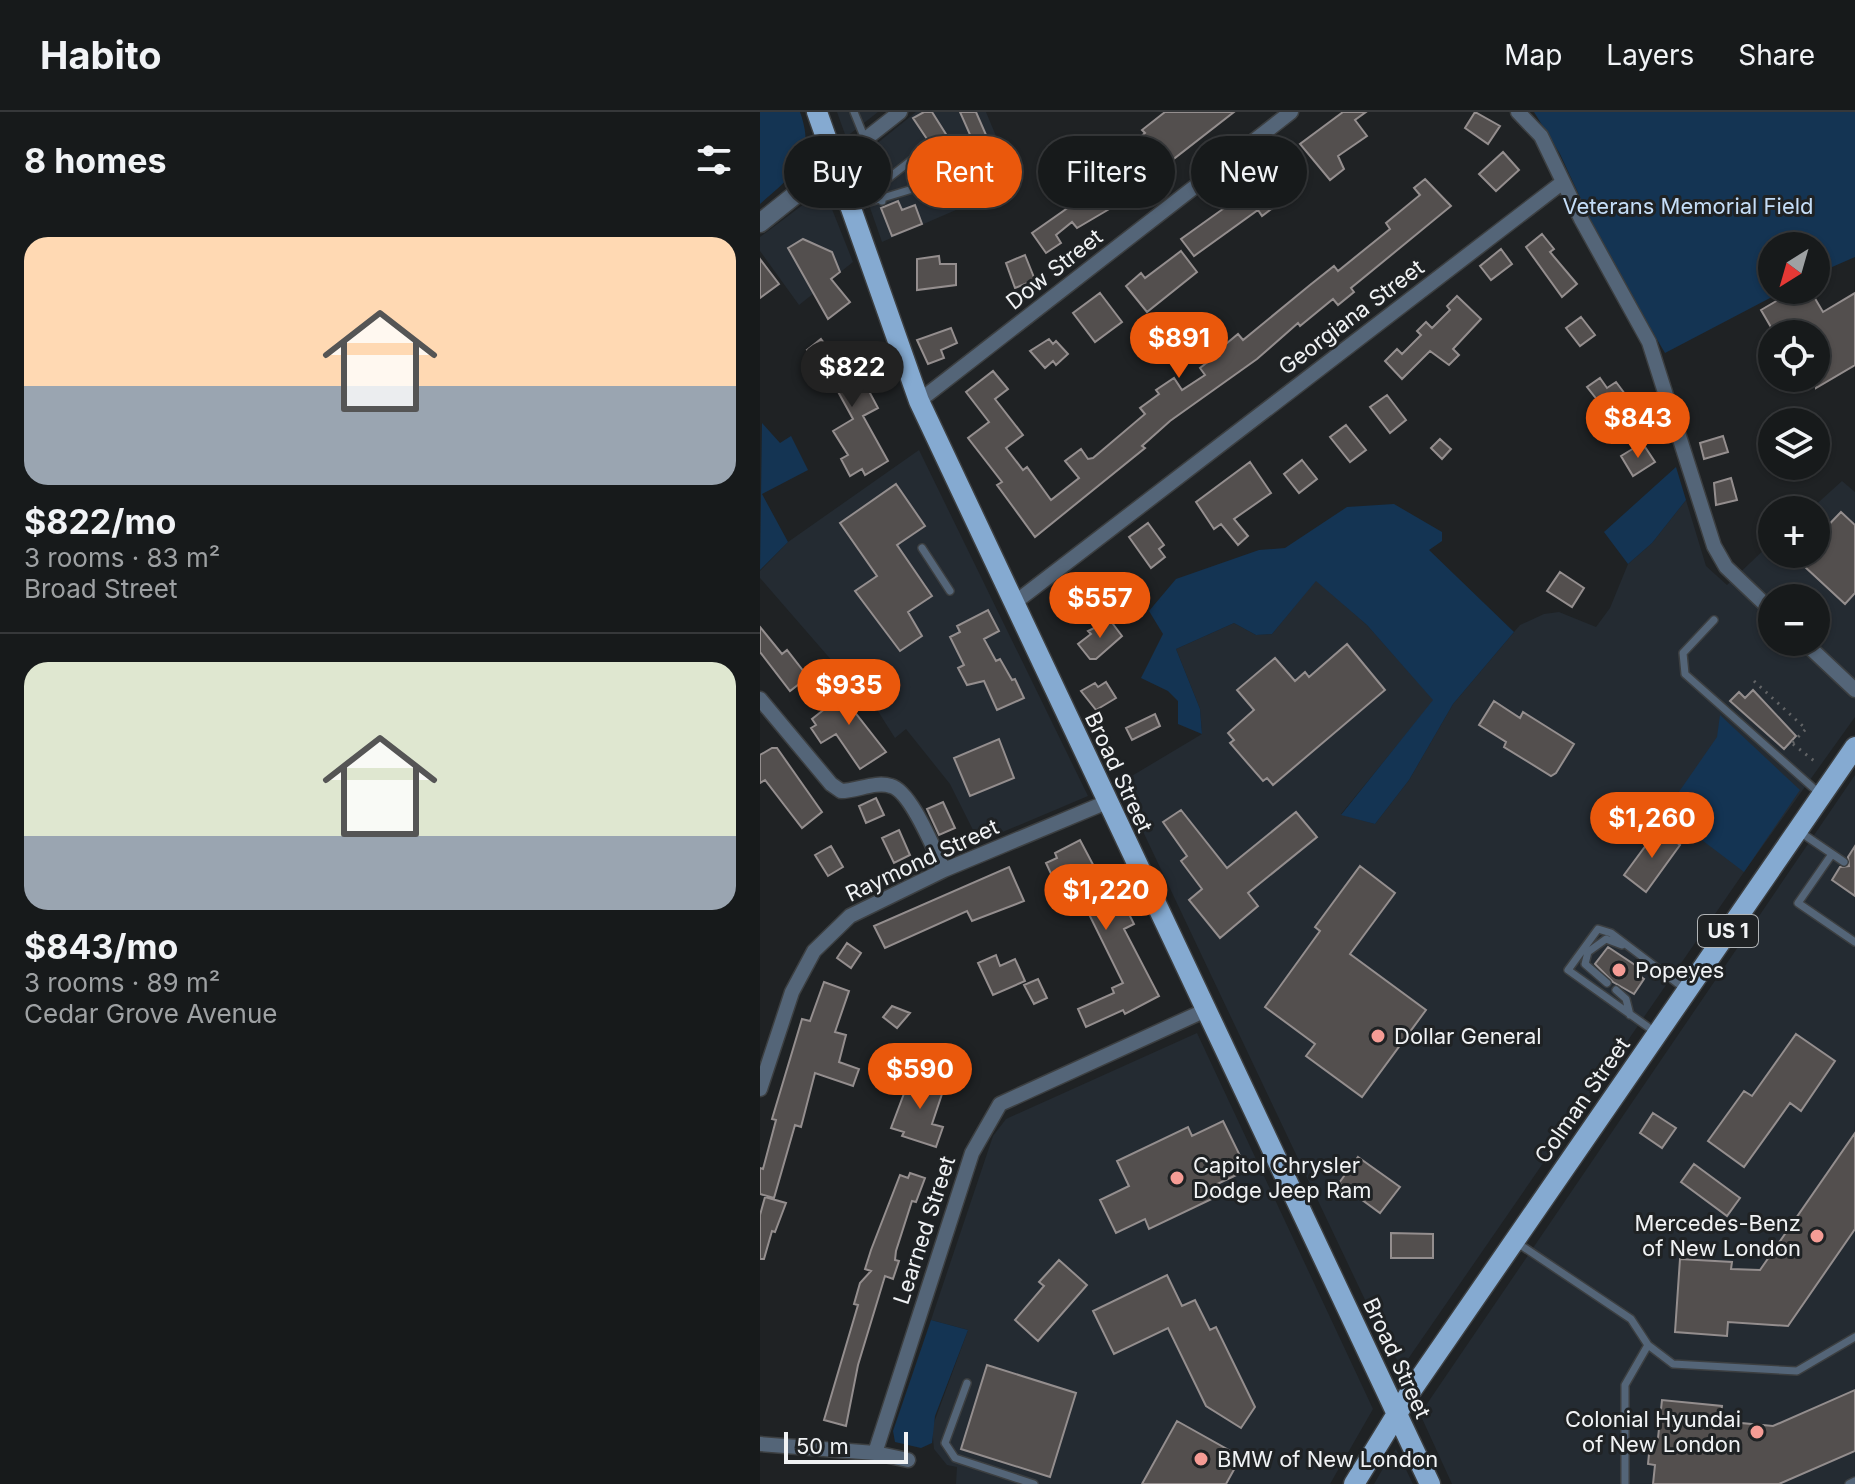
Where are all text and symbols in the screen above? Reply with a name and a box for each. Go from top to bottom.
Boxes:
text: Habito [40,32,162,78]
text: Map [1504,38,1562,72]
text: Layers [1606,38,1694,72]
text: Share [1738,38,1815,72]
chip: Buy [784,136,891,208]
chip: Rent [907,136,1022,208]
chip: Filters [1038,136,1175,208]
chip: New [1191,136,1307,208]
icon: filters [692,138,736,182]
text: 8 homes [24,140,167,181]
park label: Veterans Memorial Field [1562,193,1814,219]
street label: Dow Street [1001,223,1107,315]
north arrow [1758,232,1830,304]
map controls [1758,232,1830,656]
street label: Georgiana Street [1273,254,1429,380]
icon: home [308,289,452,433]
pin: $891 [1132,312,1226,380]
button: locate [1758,320,1830,392]
text: $891 [1148,322,1210,353]
pin: $822 [805,341,899,409]
text: $822 [819,351,885,382]
pin: $843 [1591,392,1685,460]
text: $843 [1604,402,1672,433]
button: layers [1758,408,1830,480]
button: + [1758,496,1830,568]
text: $822/mo [24,501,176,542]
text: 3 rooms · 83 m² [24,542,220,573]
pin: $557 [1053,572,1147,640]
text: Broad Street [24,573,177,604]
text: $557 [1067,582,1133,613]
button: − [1758,584,1830,656]
pin: $935 [802,659,896,727]
text: $935 [815,669,883,700]
street label: Broad Street [1080,708,1158,836]
icon: home [308,714,452,858]
pin: $1,260 [1587,792,1717,860]
text: $1,260 [1608,802,1696,833]
street label: Raymond Street [841,813,1003,907]
pin: $1,220 [1041,864,1171,932]
text: $1,220 [1062,874,1150,905]
road number: US 1 [1698,915,1758,947]
text: $843/mo [24,926,178,967]
place label: Popeyes [1635,957,1724,983]
marker: Popeyes [1610,961,1628,979]
text: 3 rooms · 89 m² [24,967,220,998]
text: Cedar Grove Avenue [24,998,278,1029]
place label: Dollar General [1394,1023,1542,1049]
marker: Dollar General [1369,1027,1387,1045]
street label: Colman Street [1529,1032,1635,1168]
pin: $590 [873,1043,967,1111]
text: $590 [886,1053,954,1084]
place label: Capitol Chrysler Dodge Jeep Ram [1193,1152,1372,1203]
street label: Learned Street [888,1153,960,1307]
marker: Capitol Chrysler Dodge Jeep Ram [1168,1169,1186,1187]
place label: Mercedes-Benz of New London [1635,1210,1801,1261]
marker: Mercedes-Benz of New London [1808,1227,1826,1245]
street label: Broad Street [1358,1294,1436,1422]
place label: Colonial Hyundai of New London [1565,1406,1741,1457]
marker: Colonial Hyundai of New London [1748,1423,1766,1441]
scale bar [784,1428,908,1464]
text: 50 m [796,1433,849,1459]
place label: BMW of New London [1217,1446,1438,1472]
marker: BMW of New London [1192,1450,1210,1468]

